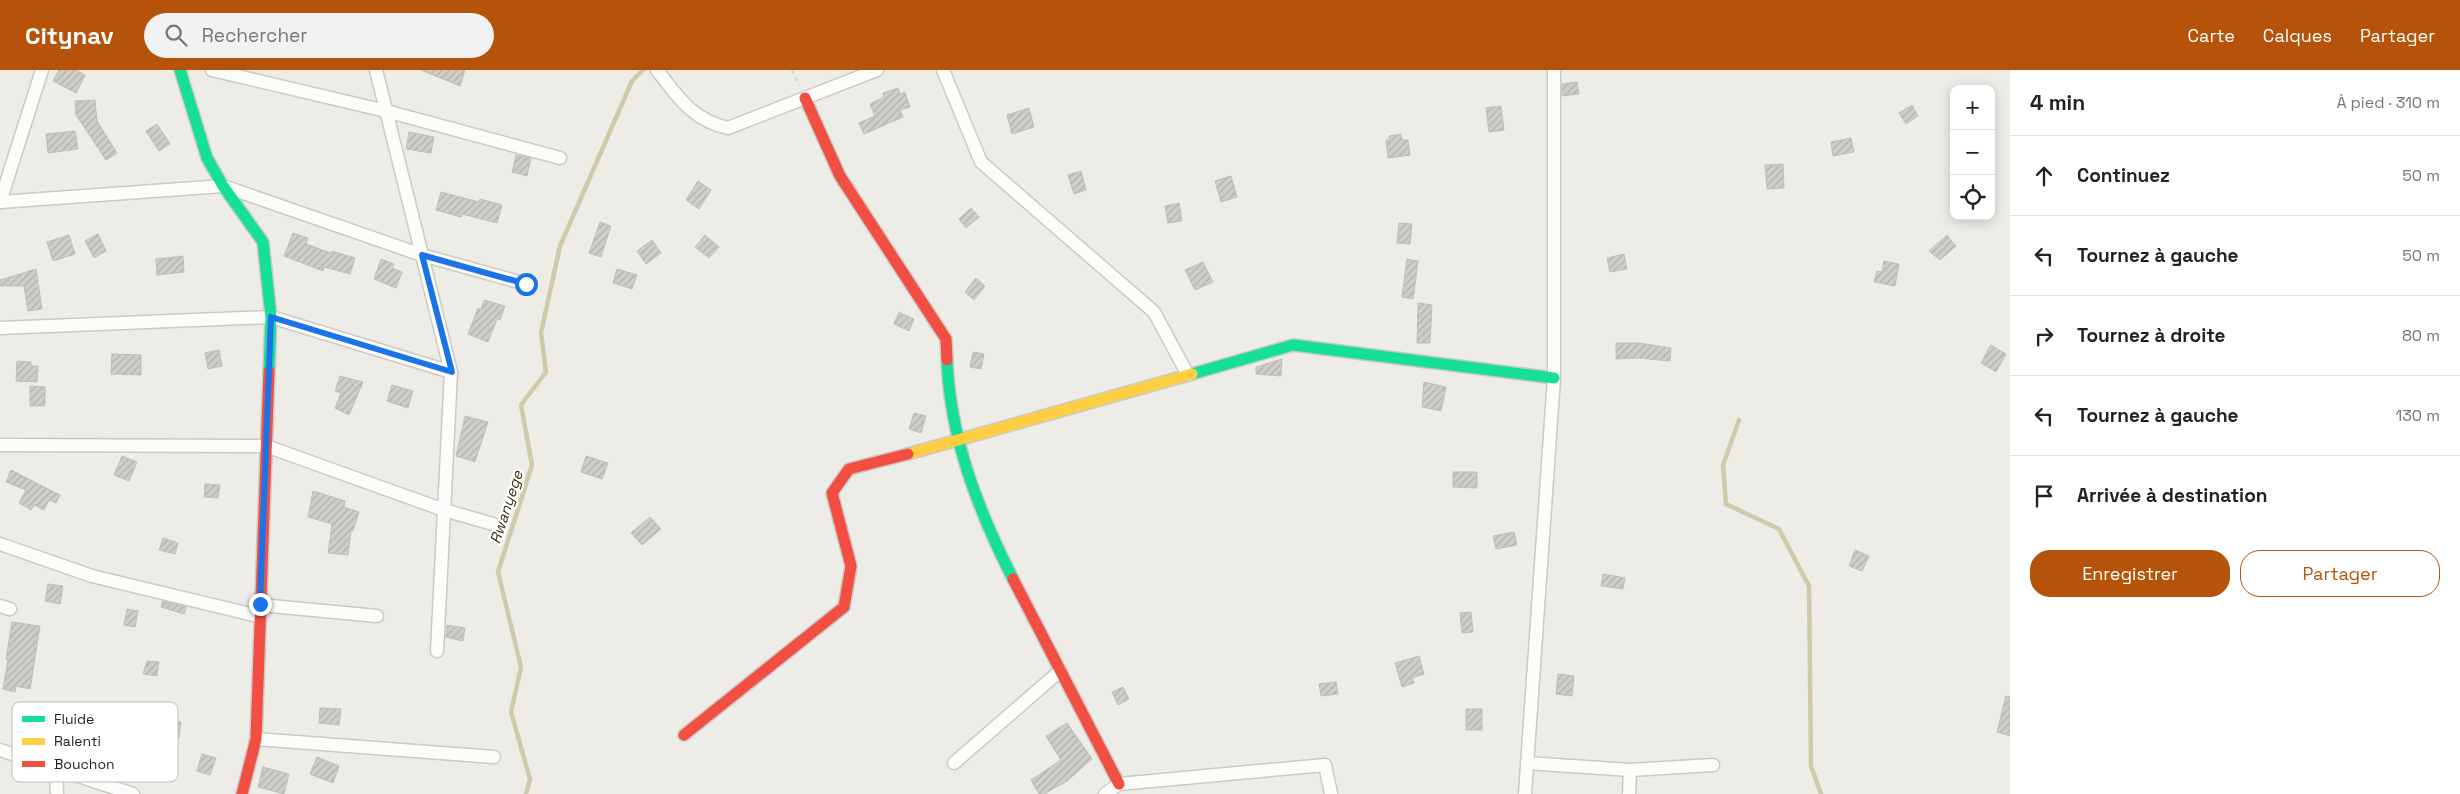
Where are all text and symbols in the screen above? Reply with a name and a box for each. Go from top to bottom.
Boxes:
search box [144,13,494,58]
text: Citynav [25,20,114,51]
icon: search [162,21,190,49]
text: Rechercher [202,23,307,48]
text: Carte [2188,24,2235,47]
text: Calques [2263,24,2332,47]
text: Partager [2360,24,2435,47]
map controls [1950,85,1995,220]
button: + [1950,85,1995,130]
text: 4 min [2030,89,2085,116]
text: À pied · 310 m [2337,92,2440,113]
button: − [1950,130,1995,175]
icon: ahead [2030,162,2058,190]
text: Continuez [2077,163,2170,188]
text: 50 m [2402,165,2440,186]
button: locate [1950,175,1995,220]
icon: left [2030,242,2058,270]
text: Tournez à gauche [2077,243,2239,268]
text: 50 m [2402,245,2440,266]
route start [515,273,538,296]
icon: right [2030,322,2058,350]
text: Tournez à droite [2077,323,2226,348]
text: 80 m [2402,325,2440,346]
icon: left [2030,402,2058,430]
text: Tournez à gauche [2077,403,2239,428]
text: 130 m [2396,405,2440,426]
water label: Rwanyege [485,467,527,546]
icon: arrive [2030,482,2058,510]
text: Arrivée à destination [2077,483,2267,508]
button: Enregistrer [2030,550,2230,597]
button: Partager [2240,550,2440,597]
route end [249,593,272,616]
legend [12,702,178,782]
text: Fluide [54,710,94,728]
text: Ralenti [54,732,101,750]
text: Bouchon [54,755,115,773]

